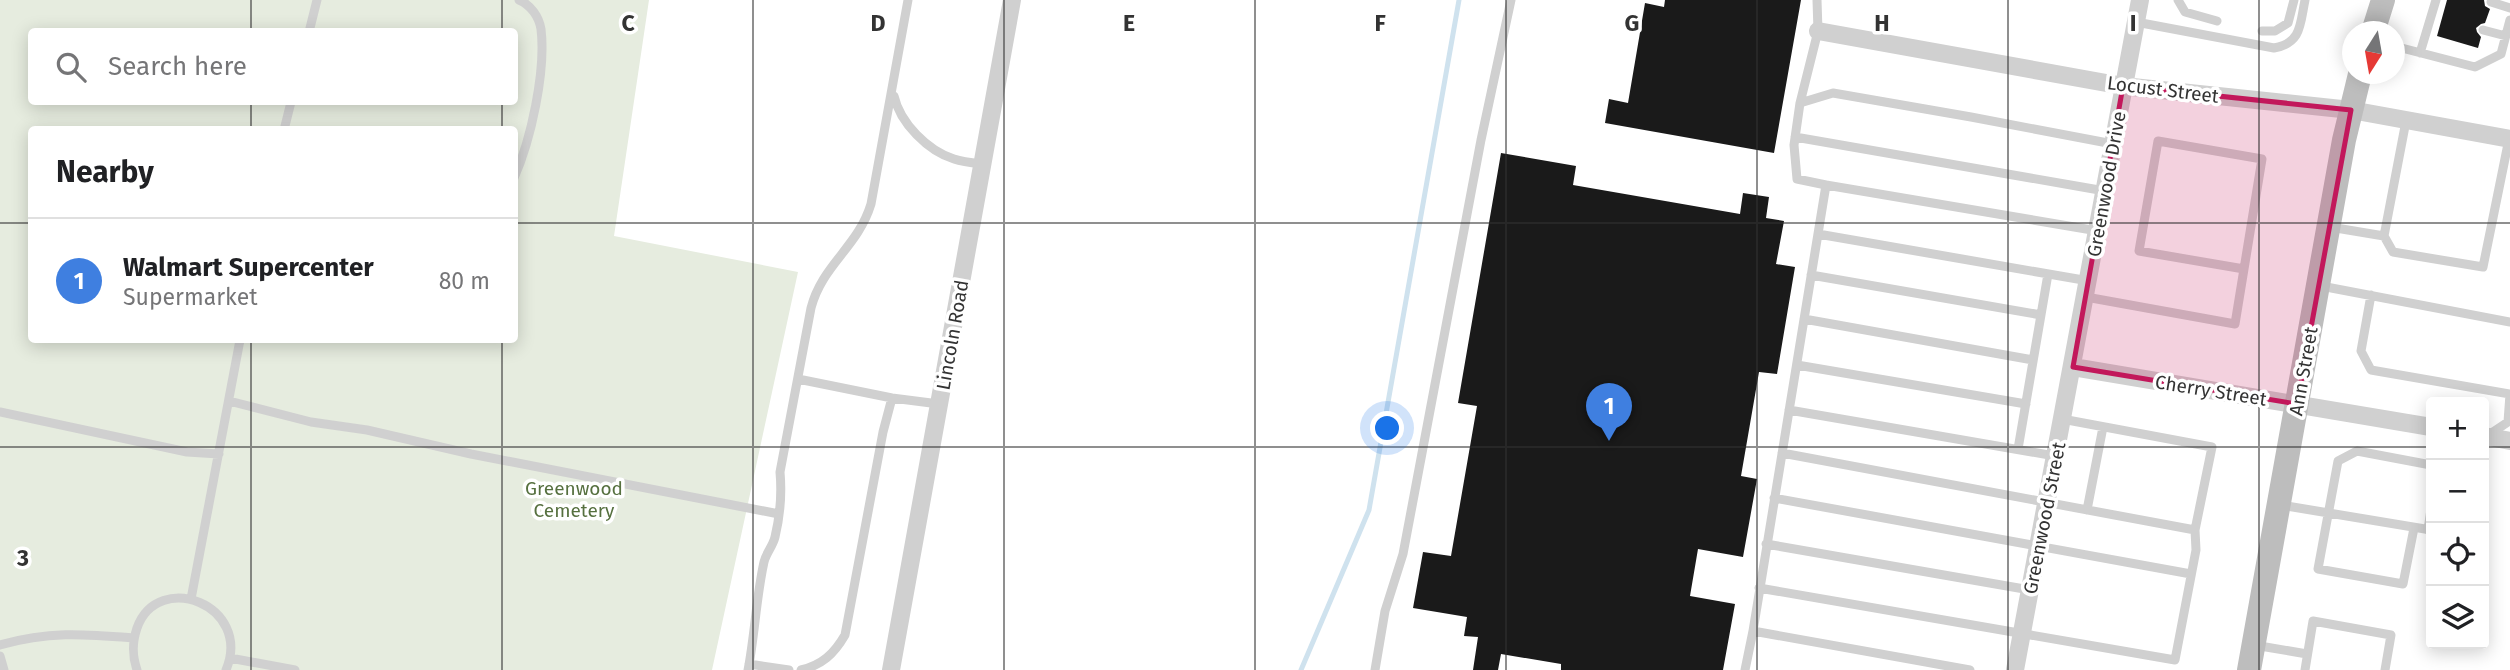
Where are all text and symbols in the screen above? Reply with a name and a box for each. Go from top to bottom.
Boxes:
text: C [621,9,635,37]
text: D [871,9,886,37]
text: E [1123,9,1135,37]
text: F [1374,9,1386,37]
text: G [1625,9,1639,37]
text: H [1874,9,1890,37]
text: I [2130,9,2136,37]
north arrow [2342,21,2405,84]
search box [28,28,518,105]
icon: search [52,48,90,86]
text: Search here [108,51,247,82]
street label: Locust Street [2106,71,2220,108]
street label: Greenwood Drive [2082,110,2131,259]
text: Nearby [56,154,154,190]
text: Walmart Supercenter [123,252,374,283]
text: 1 [74,267,84,295]
text: 80 m [439,267,490,295]
street label: Lincoln Road [932,278,973,392]
text: Supermarket [123,283,258,311]
street label: Ann Street [2284,325,2323,417]
street label: Cherry Street [2154,370,2268,411]
pin: 1 [1586,383,1632,441]
map controls [2426,397,2489,649]
button: + [2426,397,2489,460]
your location [1370,411,1404,445]
street label: Greenwood Street [2018,440,2071,596]
button: − [2426,460,2489,523]
park label: Greenwood Cemetery [525,477,623,522]
button: locate [2426,523,2489,586]
text: 3 [16,544,29,572]
button: layers [2426,586,2489,649]

